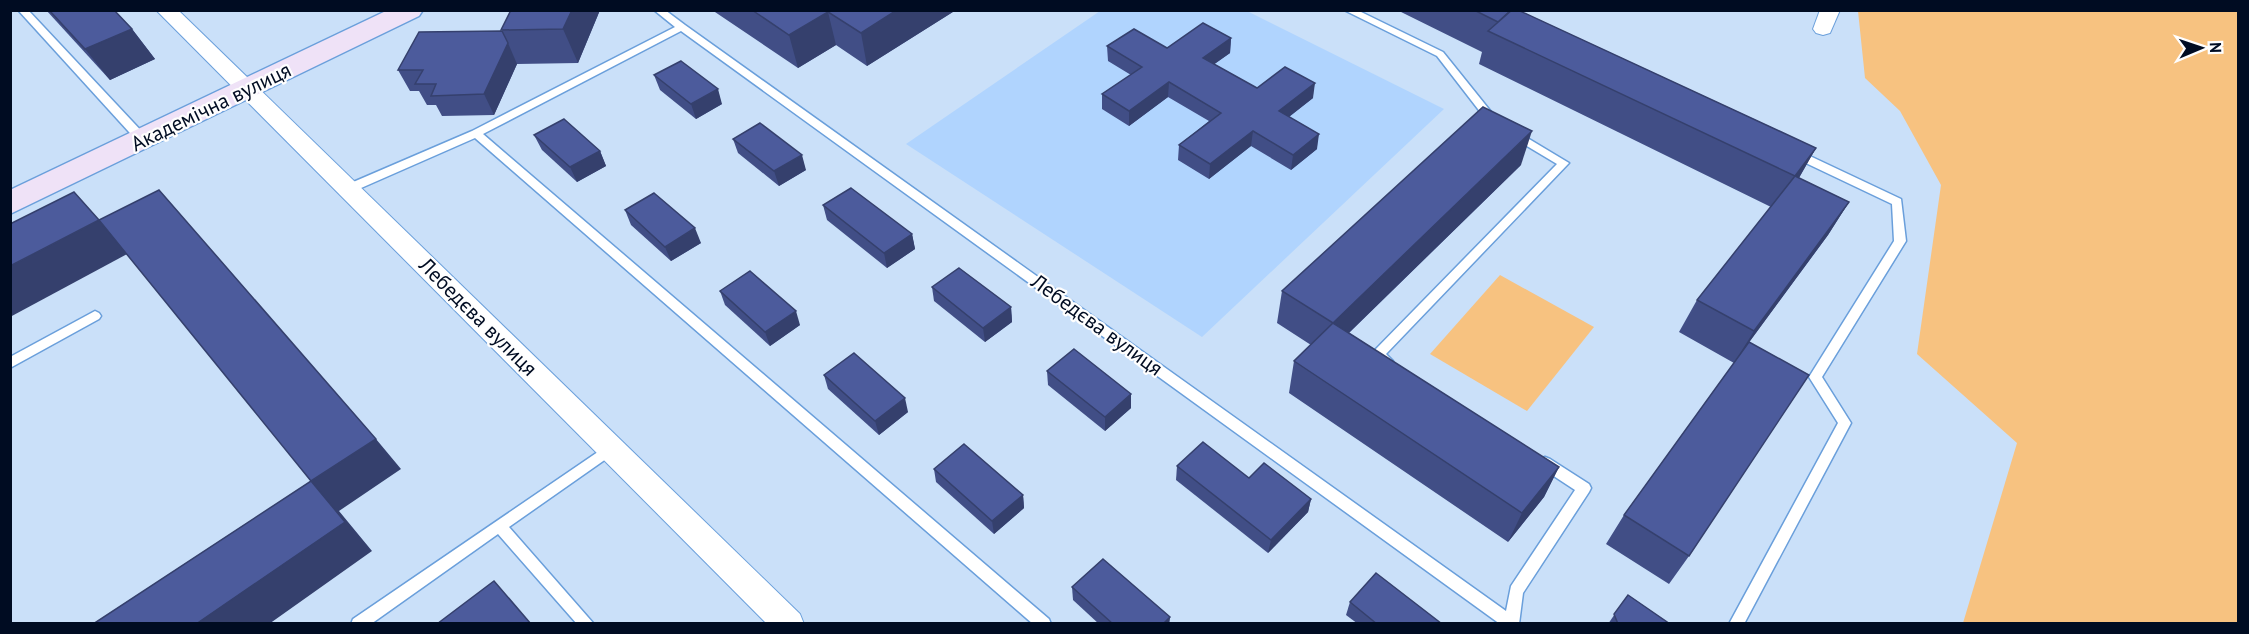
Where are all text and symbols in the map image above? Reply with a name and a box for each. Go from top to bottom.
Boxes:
north arrow [2171,18,2231,78]
text: N [2206,42,2226,53]
street label: Академічна вулиця [126,56,295,157]
street label: Лебедєва вулиця [413,251,543,382]
street label: Лебедєва вулиця [1025,267,1169,382]

